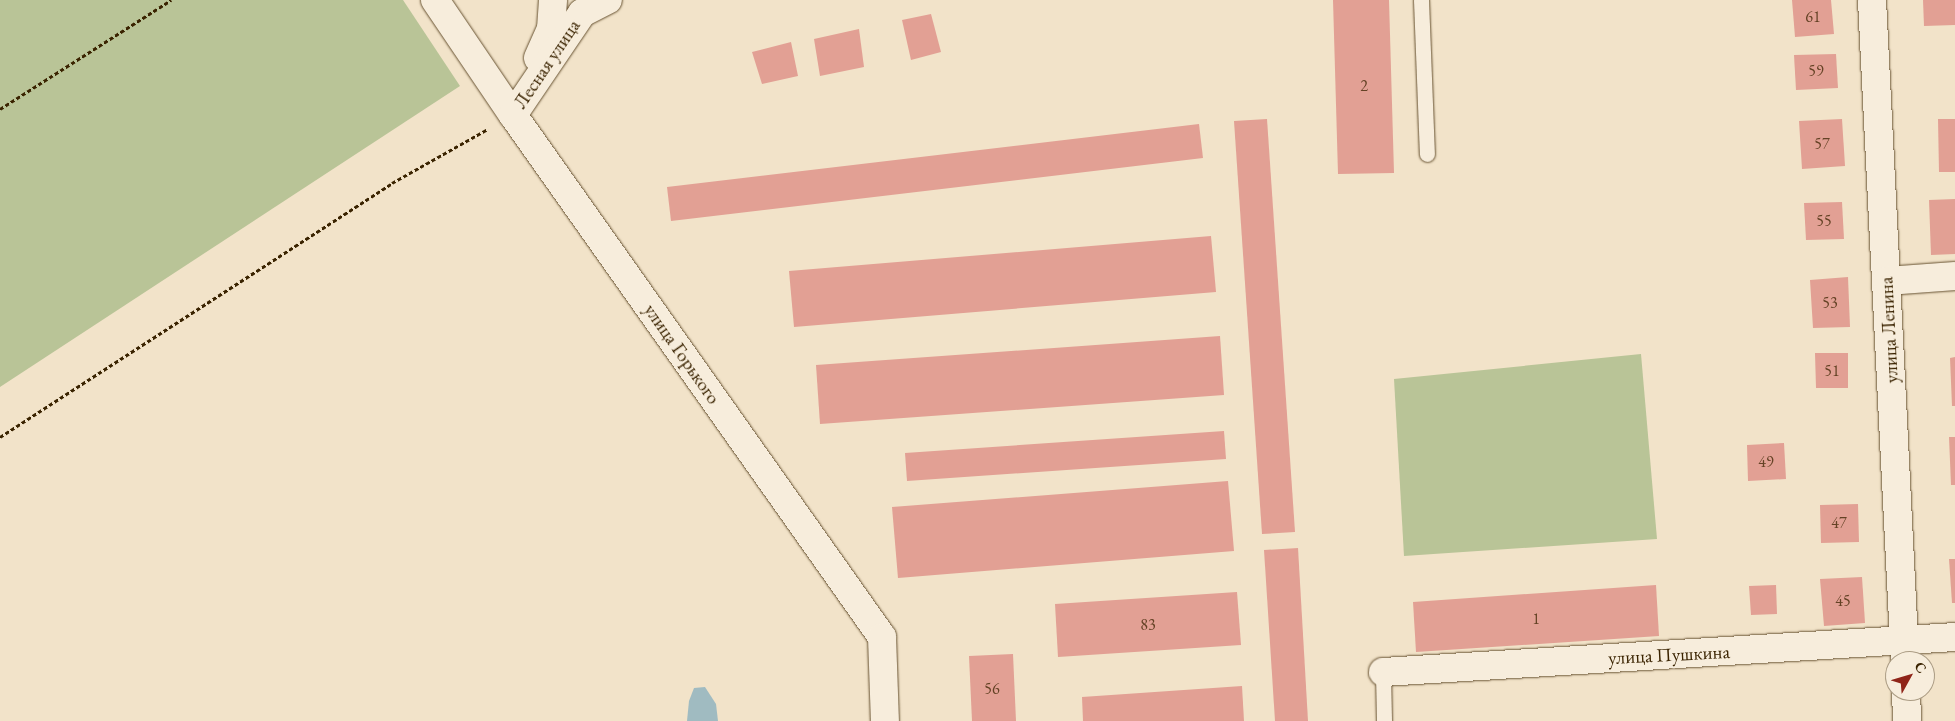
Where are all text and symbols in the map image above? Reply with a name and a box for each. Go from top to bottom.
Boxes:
house number: 61 [1805,7,1821,27]
street label: Лесная улица [509,15,585,113]
house number: 59 [1808,61,1824,81]
house number: 2 [1360,76,1368,96]
house number: 57 [1814,134,1830,154]
house number: 55 [1816,211,1832,231]
street label: улица Ленина [1875,276,1903,384]
house number: 53 [1822,293,1838,313]
street label: улица Горького [639,299,725,409]
house number: 51 [1824,361,1840,381]
house number: 49 [1758,452,1774,472]
house number: 47 [1831,513,1847,533]
house number: 45 [1835,591,1851,611]
house number: 1 [1532,609,1540,629]
house number: 83 [1140,615,1156,635]
street label: улица Пушкина [1608,640,1730,670]
north arrow [1885,651,1935,701]
text: С [1911,658,1931,677]
house number: 56 [984,679,1000,699]

